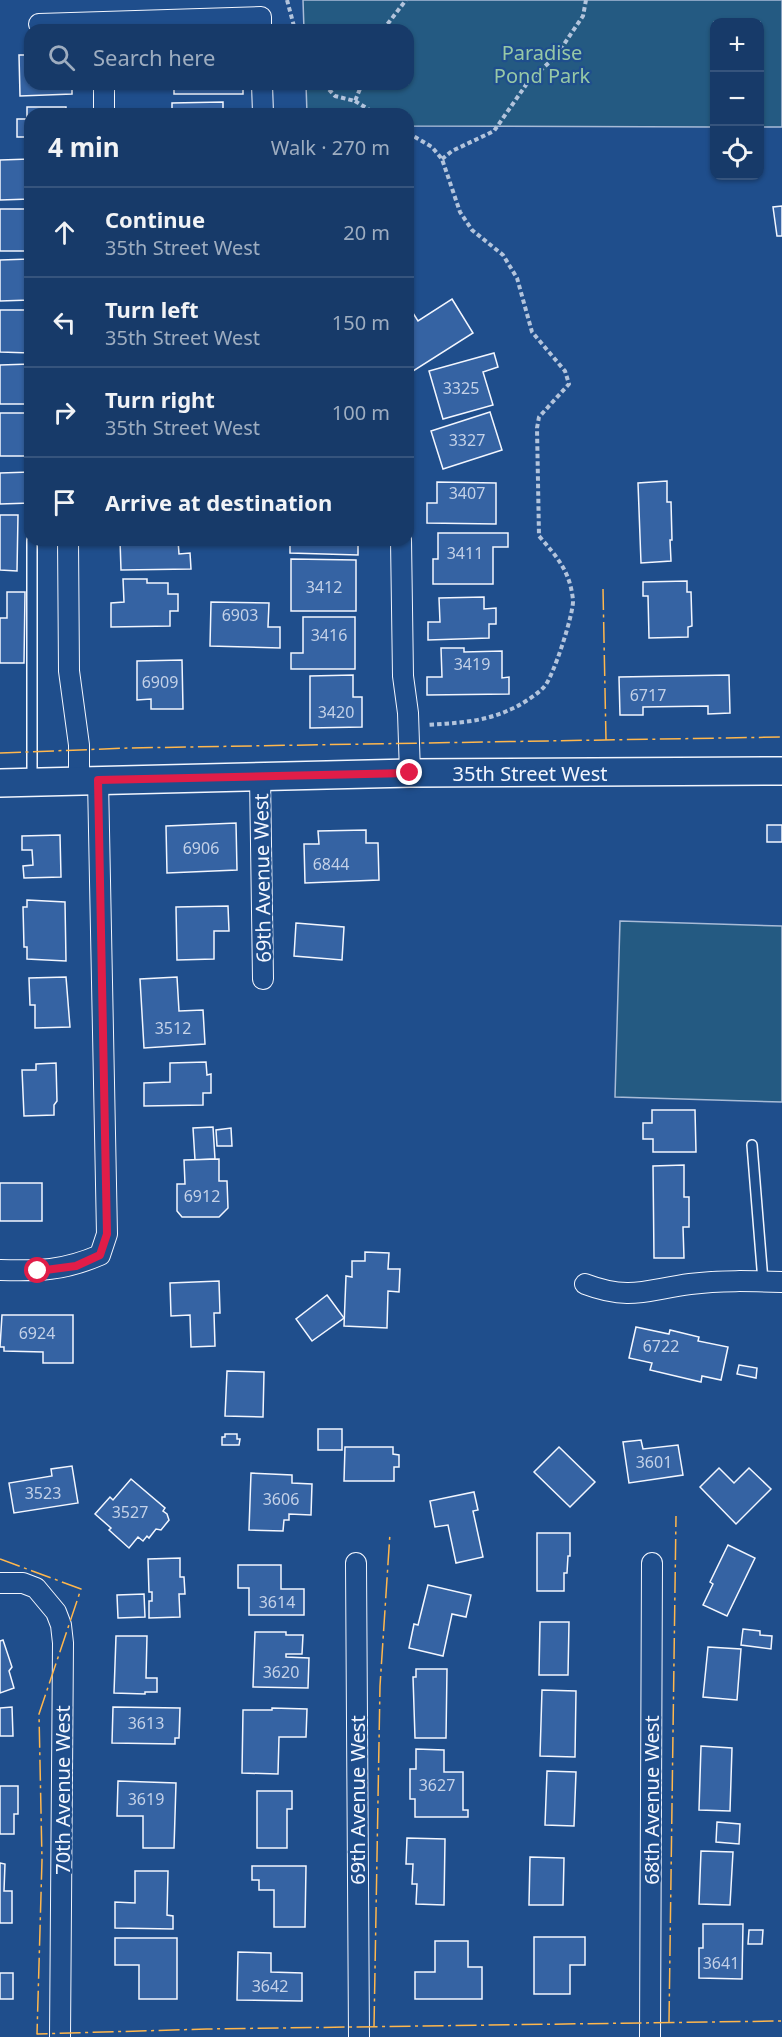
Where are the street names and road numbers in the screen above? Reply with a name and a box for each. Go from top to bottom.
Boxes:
street label: 35th Street West [453,760,607,787]
street label: 69th Avenue West [247,793,277,963]
street label: 70th Avenue West [49,1705,76,1875]
street label: 69th Avenue West [344,1715,371,1885]
street label: 68th Avenue West [638,1715,665,1885]

